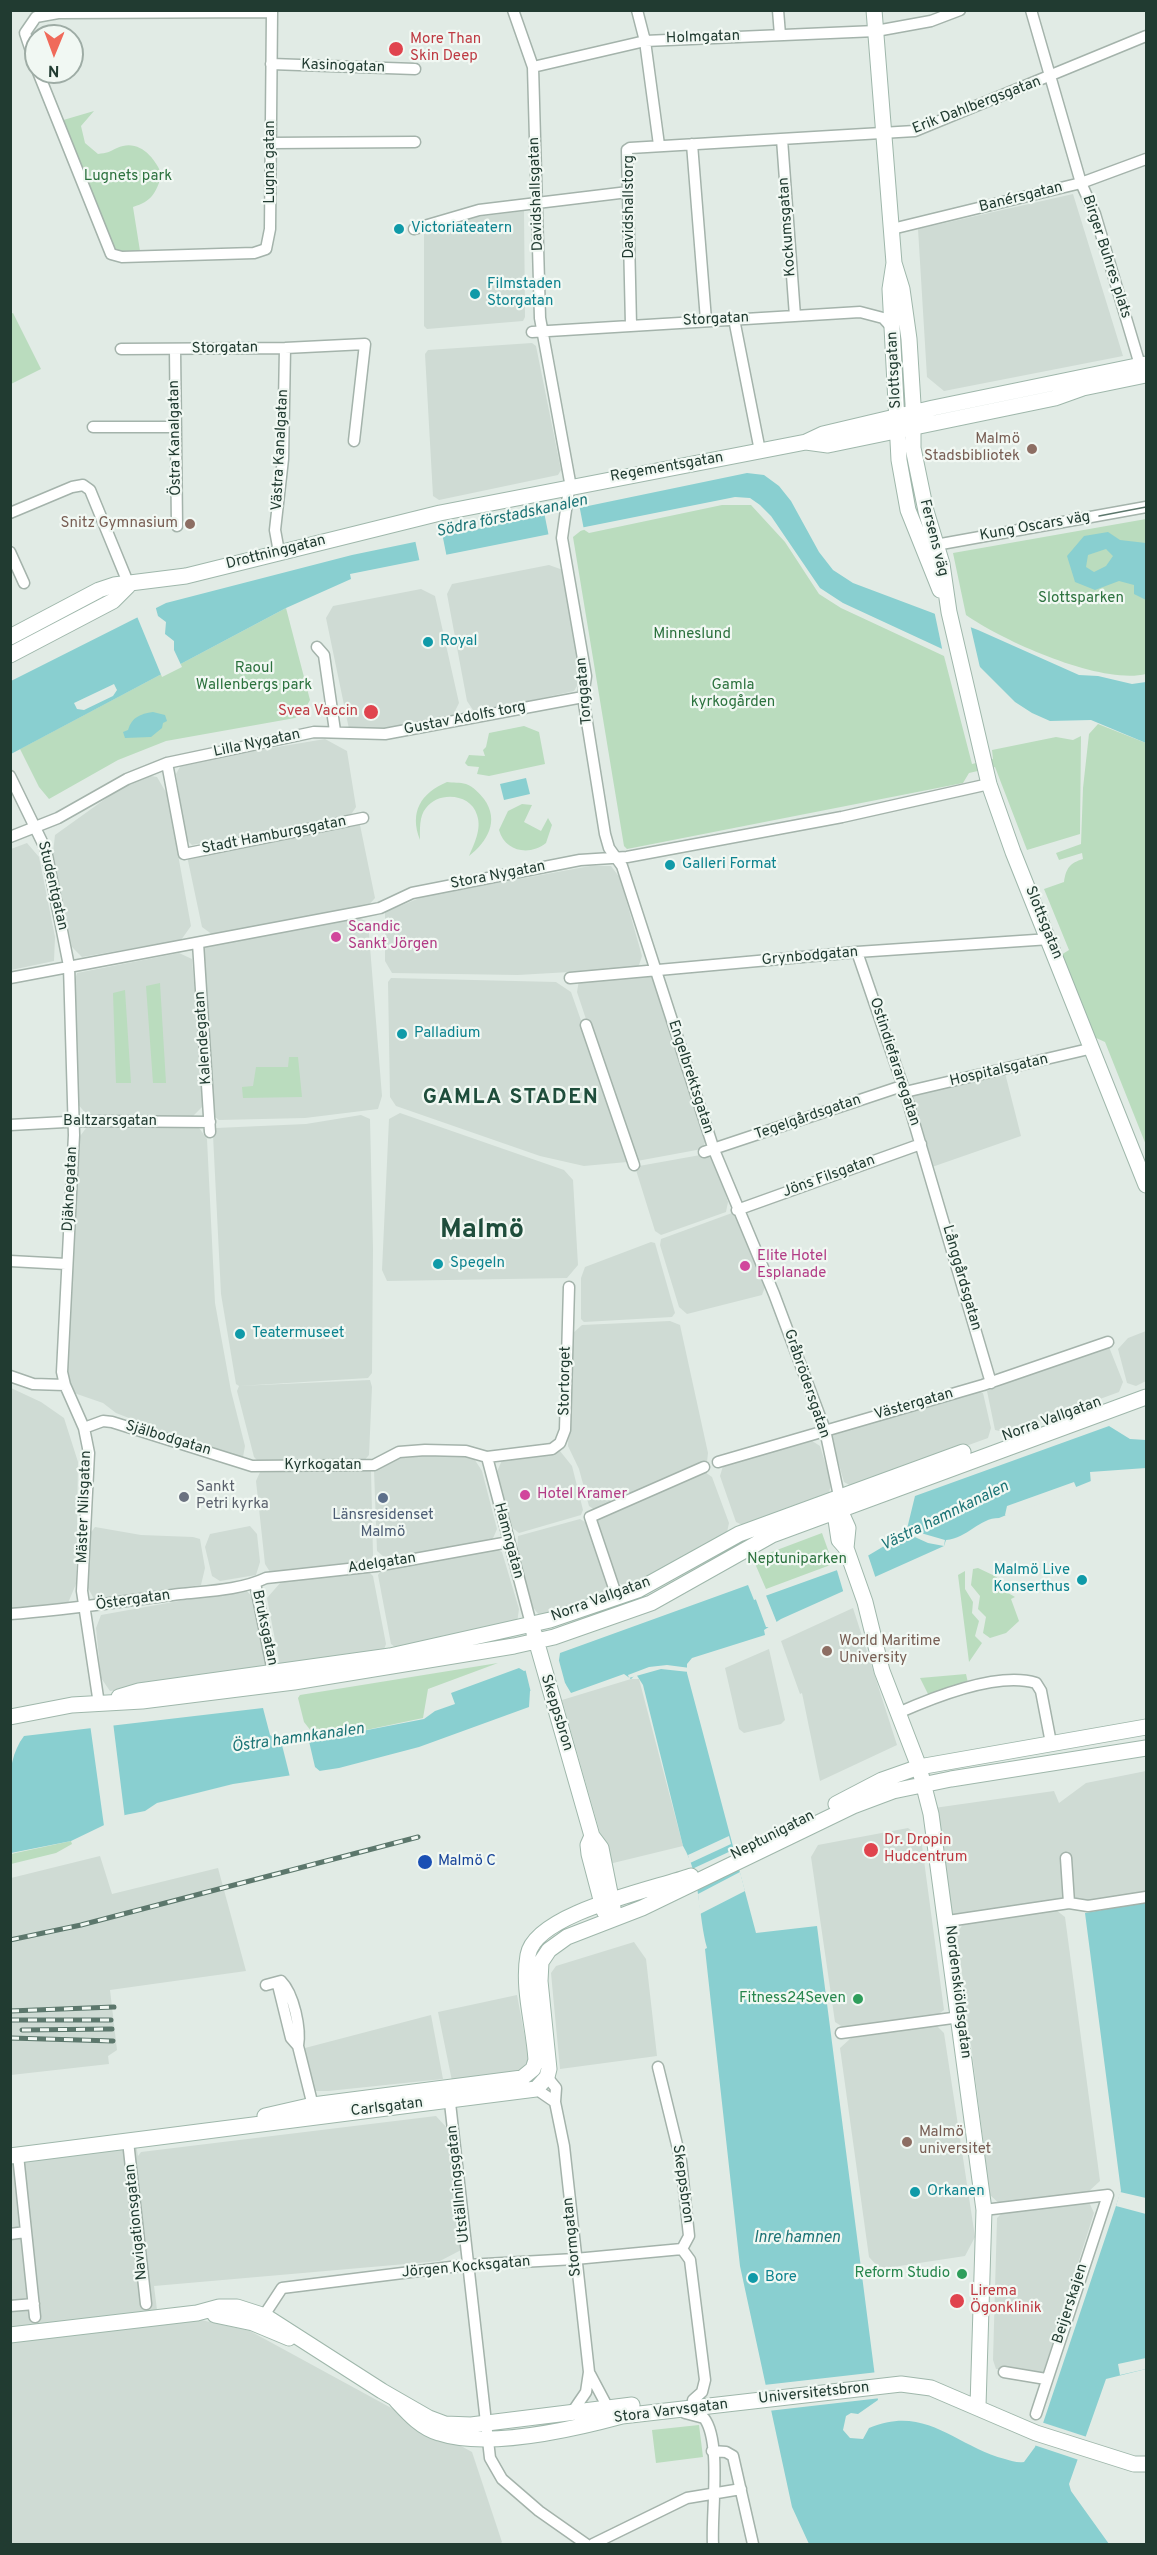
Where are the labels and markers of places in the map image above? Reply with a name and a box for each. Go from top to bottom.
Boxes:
place label: More Than Skin Deep [410,31,481,66]
marker: More Than Skin Deep [387,40,405,58]
place label: Victoriateatern [411,220,512,238]
marker: Victoriateatern [392,222,406,236]
place label: Filmstaden Storgatan [487,276,561,311]
marker: Filmstaden Storgatan [468,287,482,301]
place label: Malmö Stadsbibliotek [924,431,1020,466]
marker: Malmö Stadsbibliotek [1025,442,1039,456]
place label: Snitz Gymnasium [61,515,178,533]
marker: Snitz Gymnasium [183,517,197,531]
place label: Royal [440,633,477,651]
marker: Royal [421,635,435,649]
place label: Svea Vaccin [278,703,358,721]
marker: Svea Vaccin [362,703,380,721]
place label: Galleri Format [682,856,777,874]
marker: Galleri Format [663,858,677,872]
place label: Scandic Sankt Jörgen [348,919,438,954]
marker: Scandic Sankt Jörgen [329,930,343,944]
place label: Palladium [414,1025,481,1043]
marker: Palladium [395,1027,409,1041]
place label: Elite Hotel Esplanade [757,1248,827,1283]
place label: Spegeln [450,1255,505,1273]
marker: Spegeln [431,1257,445,1271]
marker: Elite Hotel Esplanade [738,1259,752,1273]
place label: Teatermuseet [252,1325,345,1343]
marker: Teatermuseet [233,1327,247,1341]
place label: Sankt Petri kyrka [196,1479,269,1514]
place label: Hotel Kramer [537,1486,627,1504]
marker: Hotel Kramer [518,1488,532,1502]
marker: Sankt Petri kyrka [177,1490,191,1504]
marker: Länsresidenset Malmö [376,1491,390,1505]
place label: Länsresidenset Malmö [332,1507,434,1542]
place label: Malmö Live Konserthus [993,1562,1070,1597]
marker: Malmö Live Konserthus [1075,1573,1089,1587]
place label: World Maritime University [839,1633,941,1668]
marker: World Maritime University [820,1644,834,1658]
place label: Dr. Dropin Hudcentrum [884,1832,967,1867]
marker: Dr. Dropin Hudcentrum [862,1841,880,1859]
marker: Malmö C [416,1853,434,1871]
place label: Malmö C [438,1853,496,1871]
place label: Fitness24Seven [739,1990,846,2008]
marker: Fitness24Seven [851,1992,865,2006]
place label: Malmö universitet [919,2124,991,2159]
marker: Malmö universitet [900,2135,914,2149]
place label: Orkanen [927,2183,985,2201]
marker: Orkanen [908,2185,922,2199]
place label: Reform Studio [855,2265,950,2283]
marker: Reform Studio [955,2267,969,2281]
place label: Bore [765,2269,797,2287]
marker: Bore [746,2271,760,2285]
place label: Lirema Ögonklinik [970,2283,1042,2318]
marker: Lirema Ögonklinik [948,2292,966,2310]

